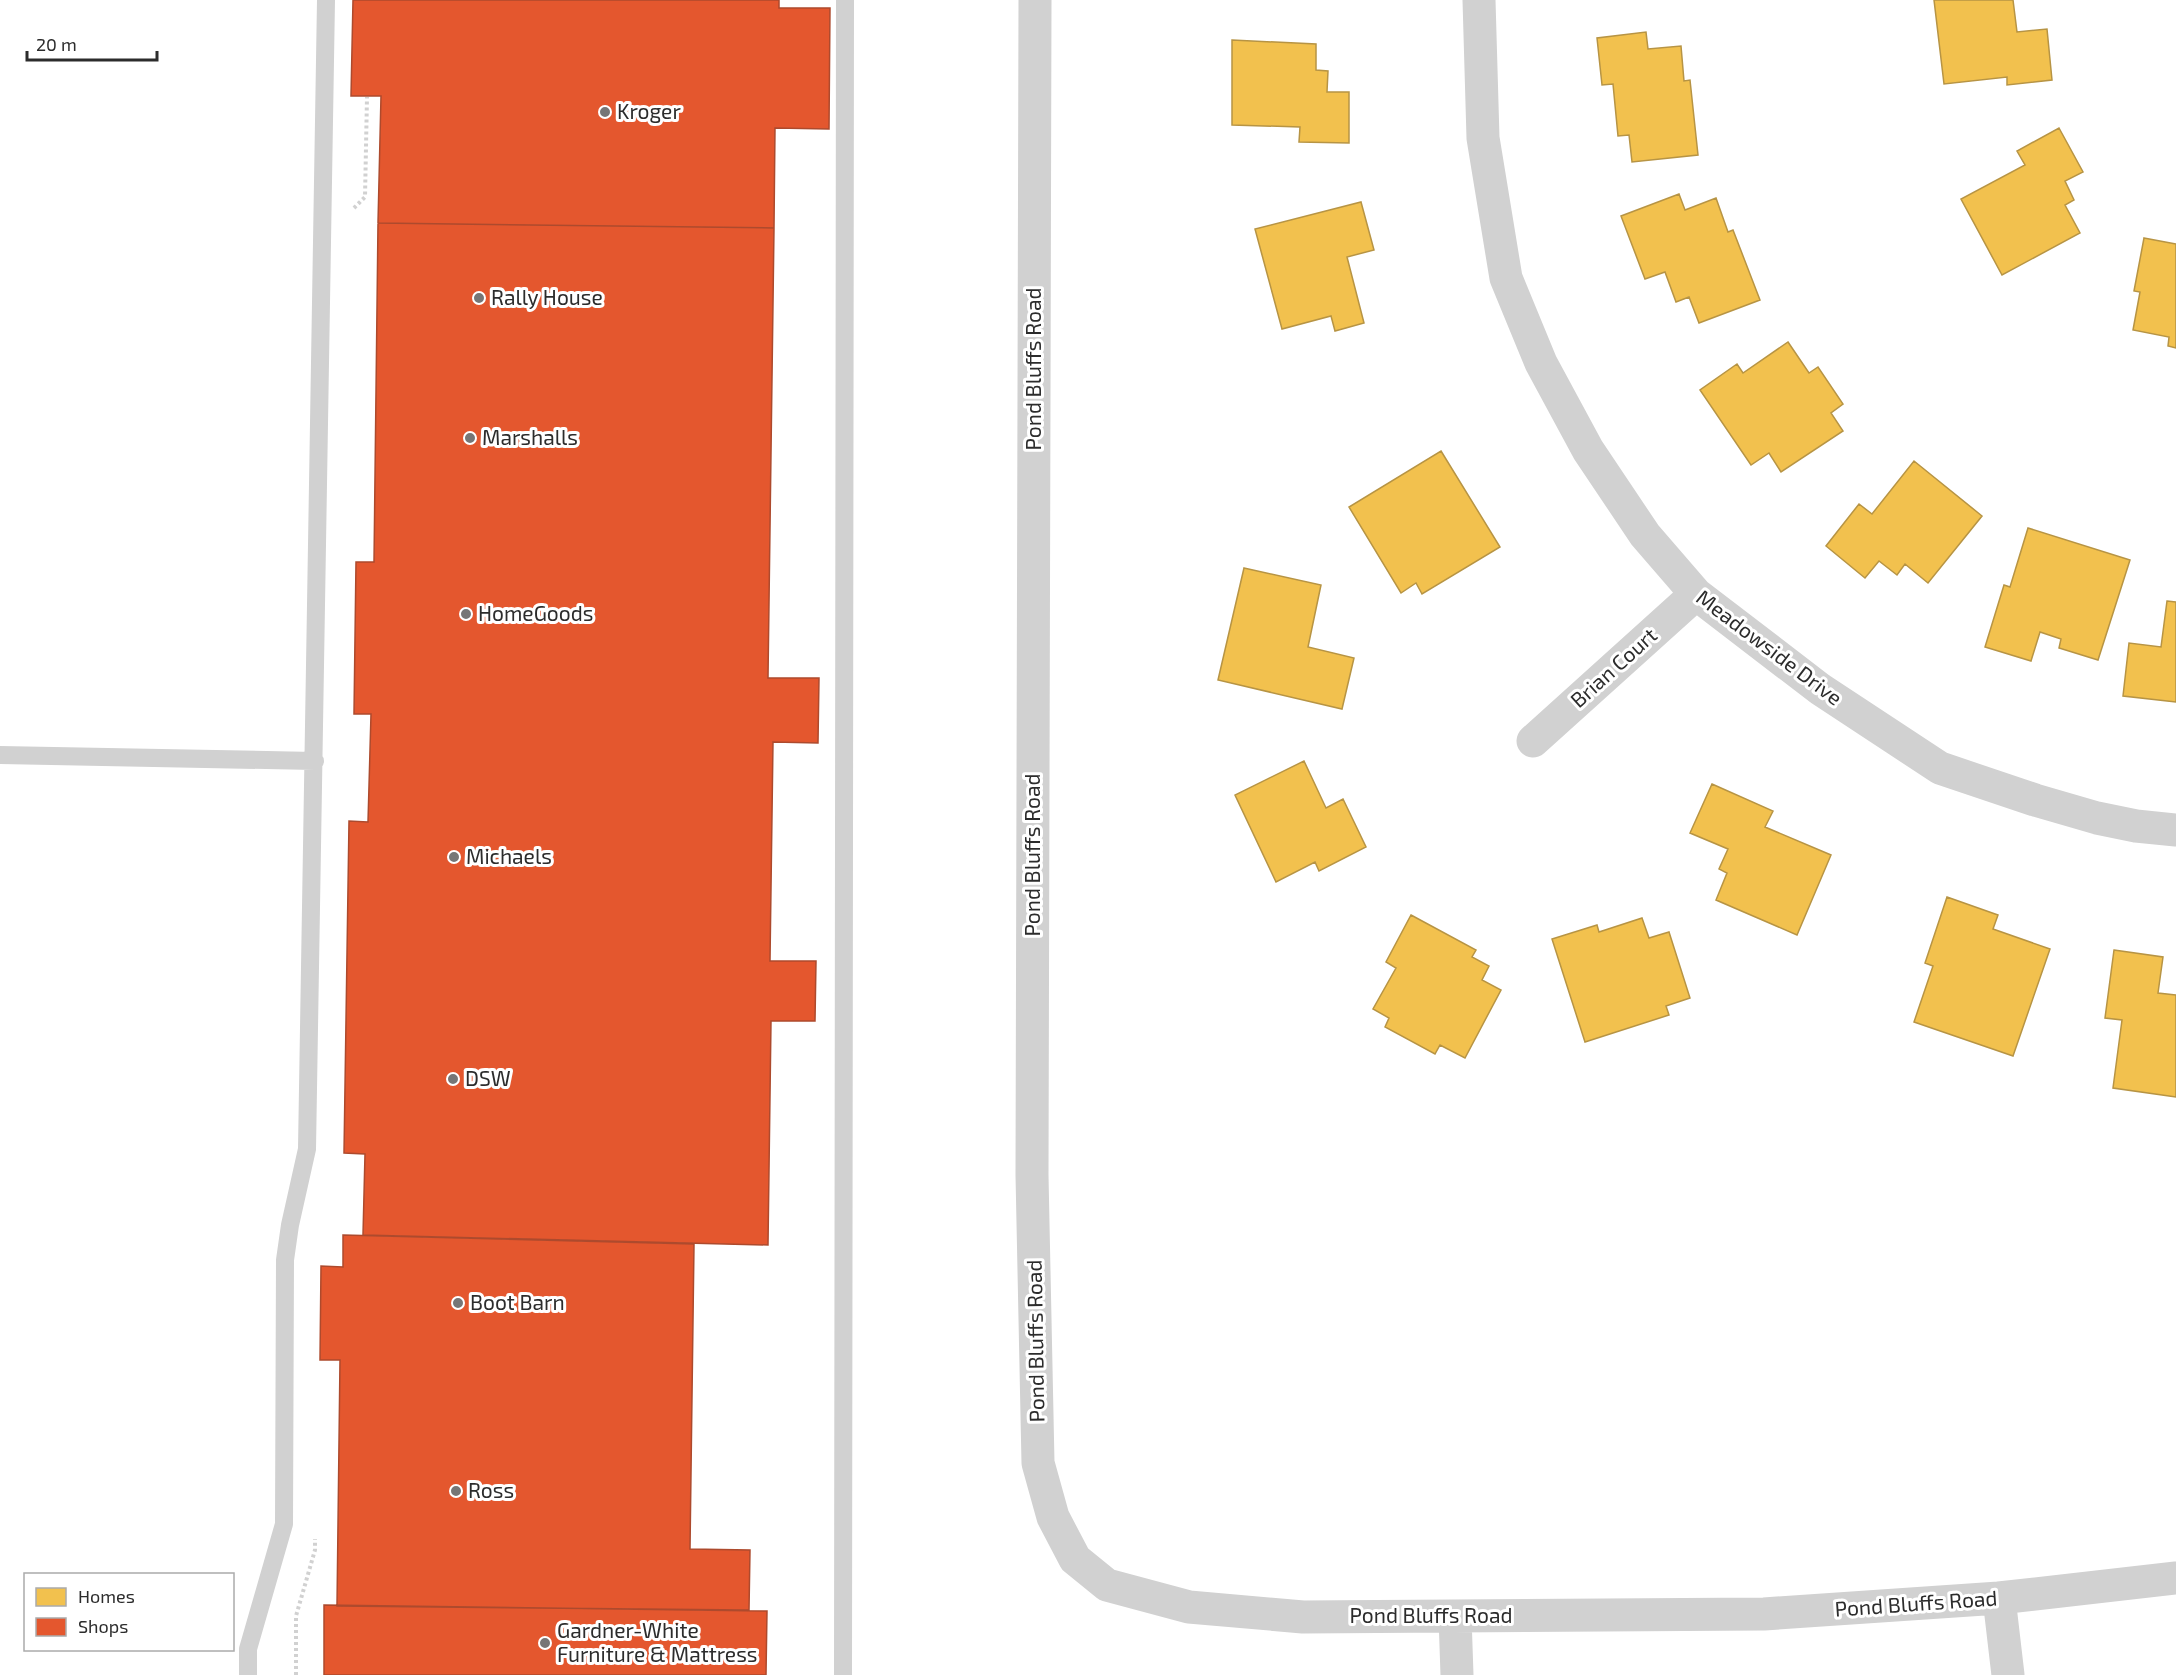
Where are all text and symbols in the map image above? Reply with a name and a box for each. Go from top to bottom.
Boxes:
scale bar [27,24,158,62]
text: 20 m [36,33,77,55]
place label: Kroger [617,98,681,123]
marker: Kroger [598,105,612,119]
place label: Rally House [491,284,603,309]
street label: Pond Bluffs Road [1020,288,1045,450]
marker: Rally House [472,291,486,305]
place label: Marshalls [482,424,578,449]
marker: Marshalls [463,431,477,445]
street label: Meadowside Drive [1692,584,1848,710]
place label: HomeGoods [478,600,593,625]
marker: HomeGoods [459,607,473,621]
street label: Brian Court [1565,622,1661,712]
street label: Pond Bluffs Road [1019,774,1044,936]
place label: Michaels [466,843,552,868]
marker: Michaels [447,850,461,864]
place label: DSW [465,1065,511,1090]
marker: DSW [446,1072,460,1086]
street label: Pond Bluffs Road [1021,1259,1048,1423]
place label: Boot Barn [470,1289,565,1314]
marker: Boot Barn [451,1296,465,1310]
place label: Ross [468,1477,514,1502]
marker: Ross [449,1484,463,1498]
legend [24,1573,234,1651]
street label: Pond Bluffs Road [1834,1584,1998,1621]
text: Homes [78,1585,135,1607]
street label: Pond Bluffs Road [1350,1602,1512,1627]
text: Shops [78,1615,128,1637]
place label: Gardner-White Furniture & Mattress [557,1617,757,1666]
marker: Gardner-White Furniture & Mattress [538,1636,552,1650]

